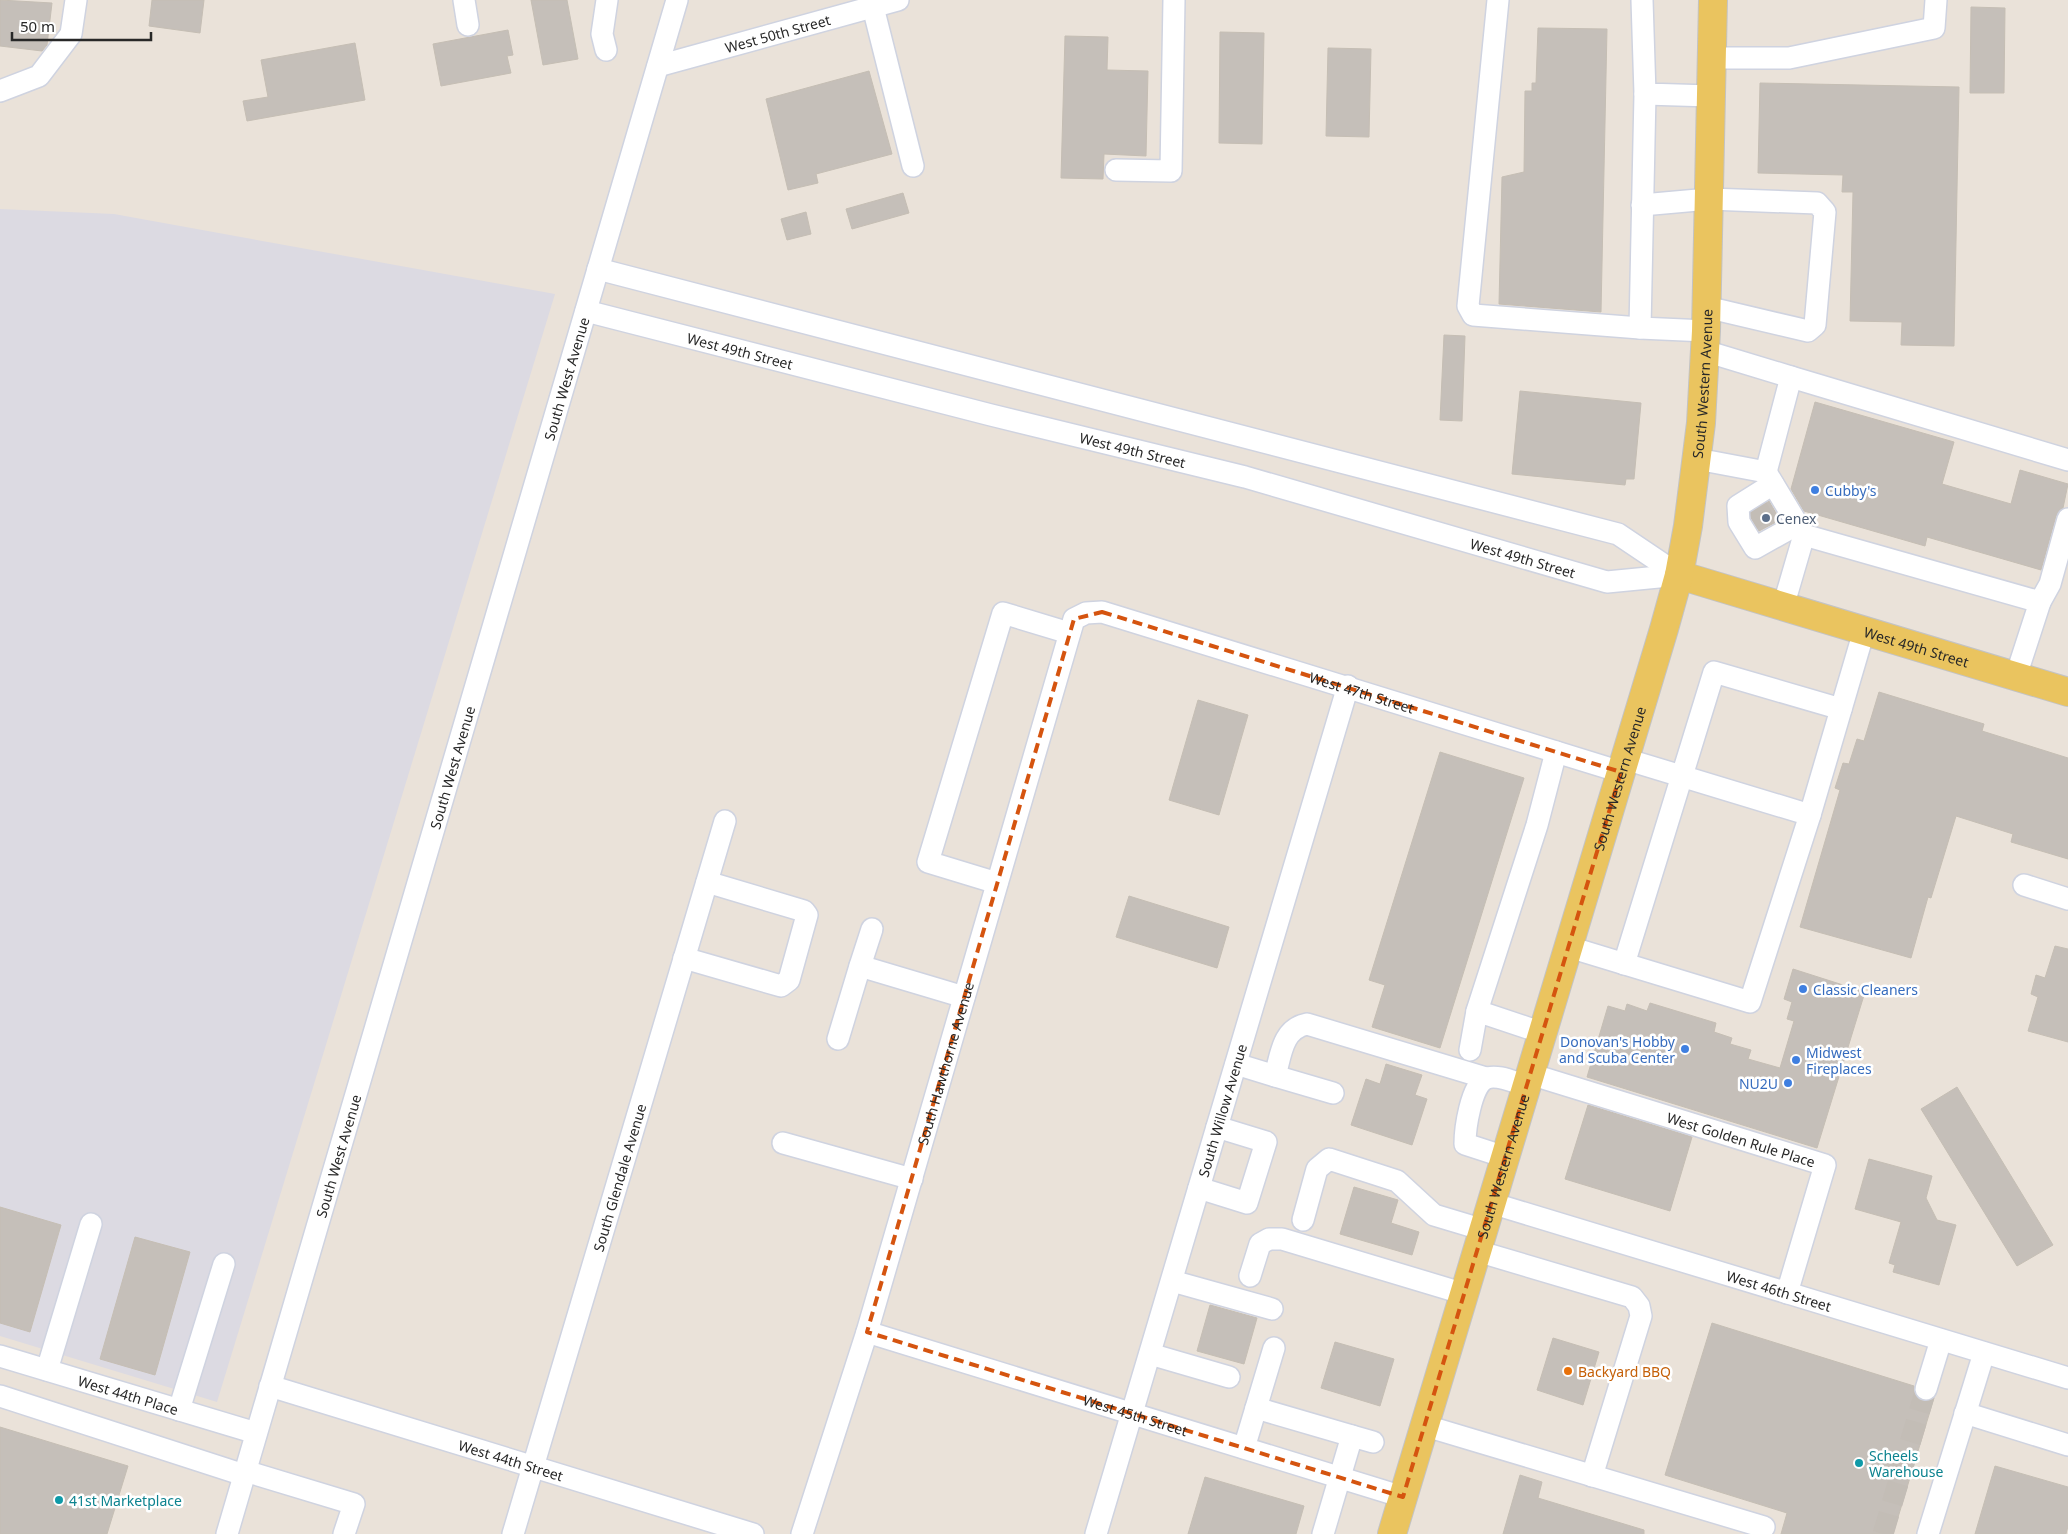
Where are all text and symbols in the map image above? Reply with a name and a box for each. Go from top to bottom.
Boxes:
scale bar [12,10,151,42]
street label: West 50th Street [723,10,832,57]
text: 50 m [20,16,55,36]
street label: South Western Avenue [1687,309,1716,459]
street label: South West Avenue [539,315,593,443]
street label: West 49th Street [685,328,795,373]
street label: West 49th Street [1078,427,1188,472]
place label: Cubby's [1825,481,1877,500]
marker: Cubby's [1809,484,1821,496]
place label: Cenex [1776,509,1817,528]
marker: Cenex [1760,512,1772,524]
street label: West 49th Street [1468,533,1578,582]
street label: West 49th Street [1862,622,1971,671]
street label: West 47th Street [1307,667,1417,717]
street label: South West Avenue [425,703,479,831]
street label: South Western Avenue [1588,704,1650,853]
street label: South Hawthorne Avenue [912,979,978,1147]
place label: Classic Cleaners [1813,980,1918,999]
marker: Classic Cleaners [1797,983,1809,995]
place label: Donovan's Hobby and Scuba Center [1559,1032,1676,1067]
street label: South Willow Avenue [1193,1041,1251,1179]
marker: Donovan's Hobby and Scuba Center [1679,1043,1691,1055]
place label: Midwest Fireplaces [1806,1043,1872,1078]
marker: Midwest Fireplaces [1790,1054,1802,1066]
place label: NU2U [1739,1074,1778,1093]
marker: NU2U [1782,1077,1794,1089]
street label: South West Avenue [311,1092,365,1220]
street label: South Western Avenue [1472,1092,1533,1241]
street label: South Glendale Avenue [588,1101,650,1254]
street label: West Golden Rule Place [1665,1107,1818,1171]
street label: West 46th Street [1724,1266,1834,1315]
place label: Backyard BBQ [1578,1362,1671,1381]
marker: Backyard BBQ [1562,1365,1574,1377]
street label: West 44th Place [76,1371,181,1419]
street label: West 45th Street [1081,1390,1190,1440]
street label: West 44th Street [456,1435,566,1485]
place label: Scheels Warehouse [1869,1446,1943,1481]
marker: Scheels Warehouse [1853,1457,1865,1469]
place label: 41st Marketplace [69,1491,182,1510]
marker: 41st Marketplace [53,1494,65,1506]

